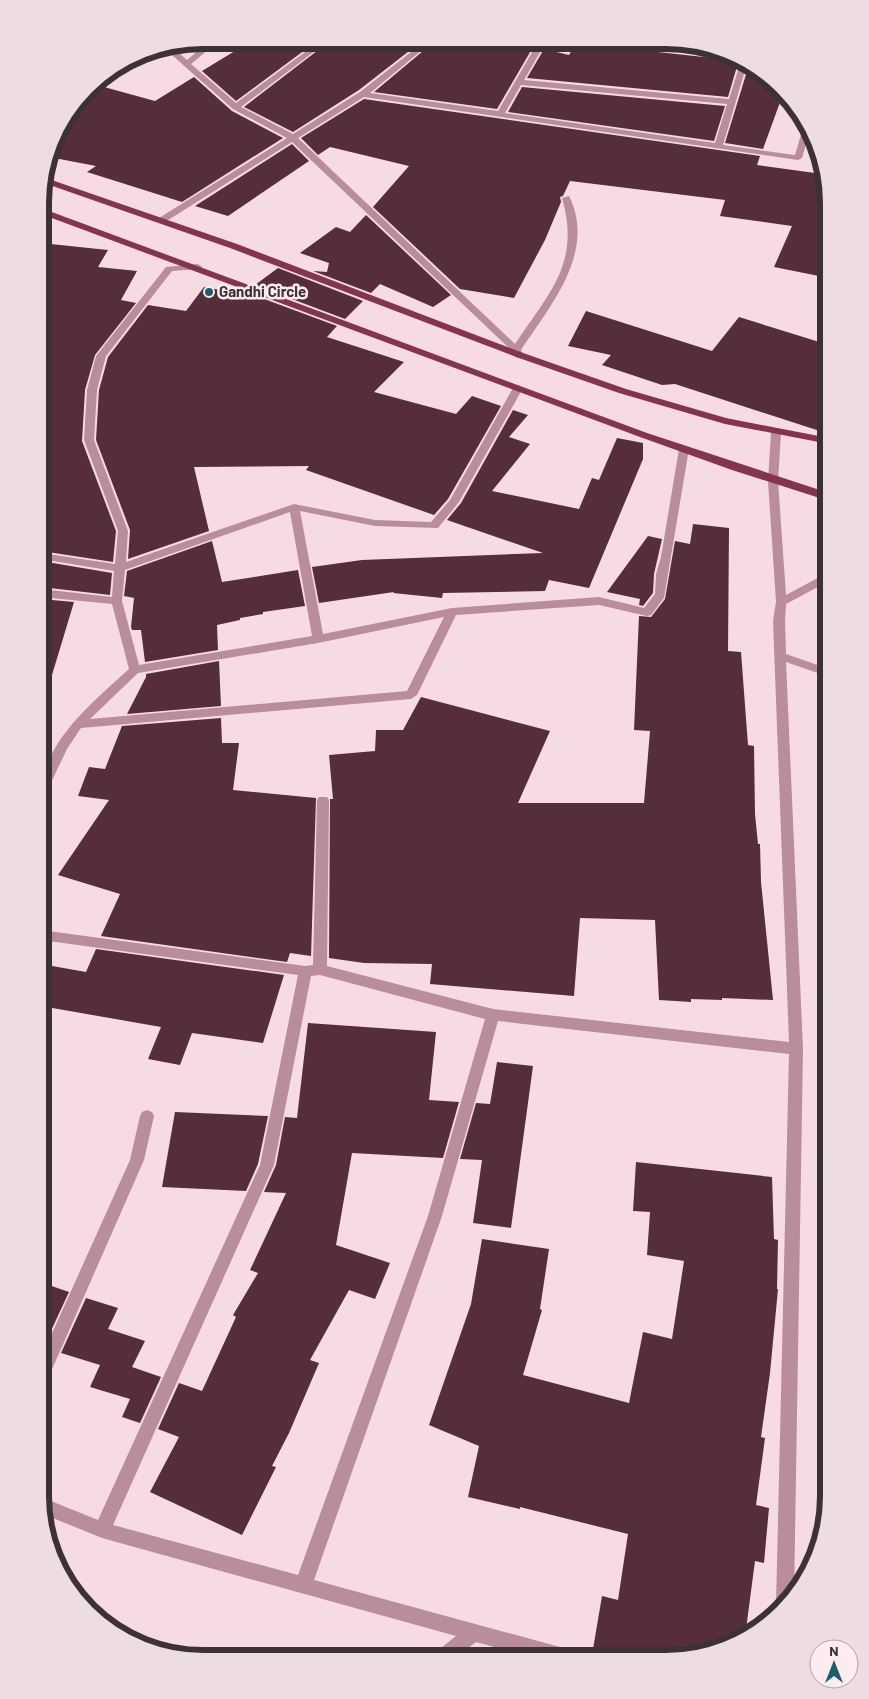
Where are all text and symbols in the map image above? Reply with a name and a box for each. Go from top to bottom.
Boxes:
place label: Gandhi Circle [219,282,306,300]
marker: Gandhi Circle [203,286,215,298]
north arrow [809,1639,859,1689]
text: N [829,1642,839,1659]

